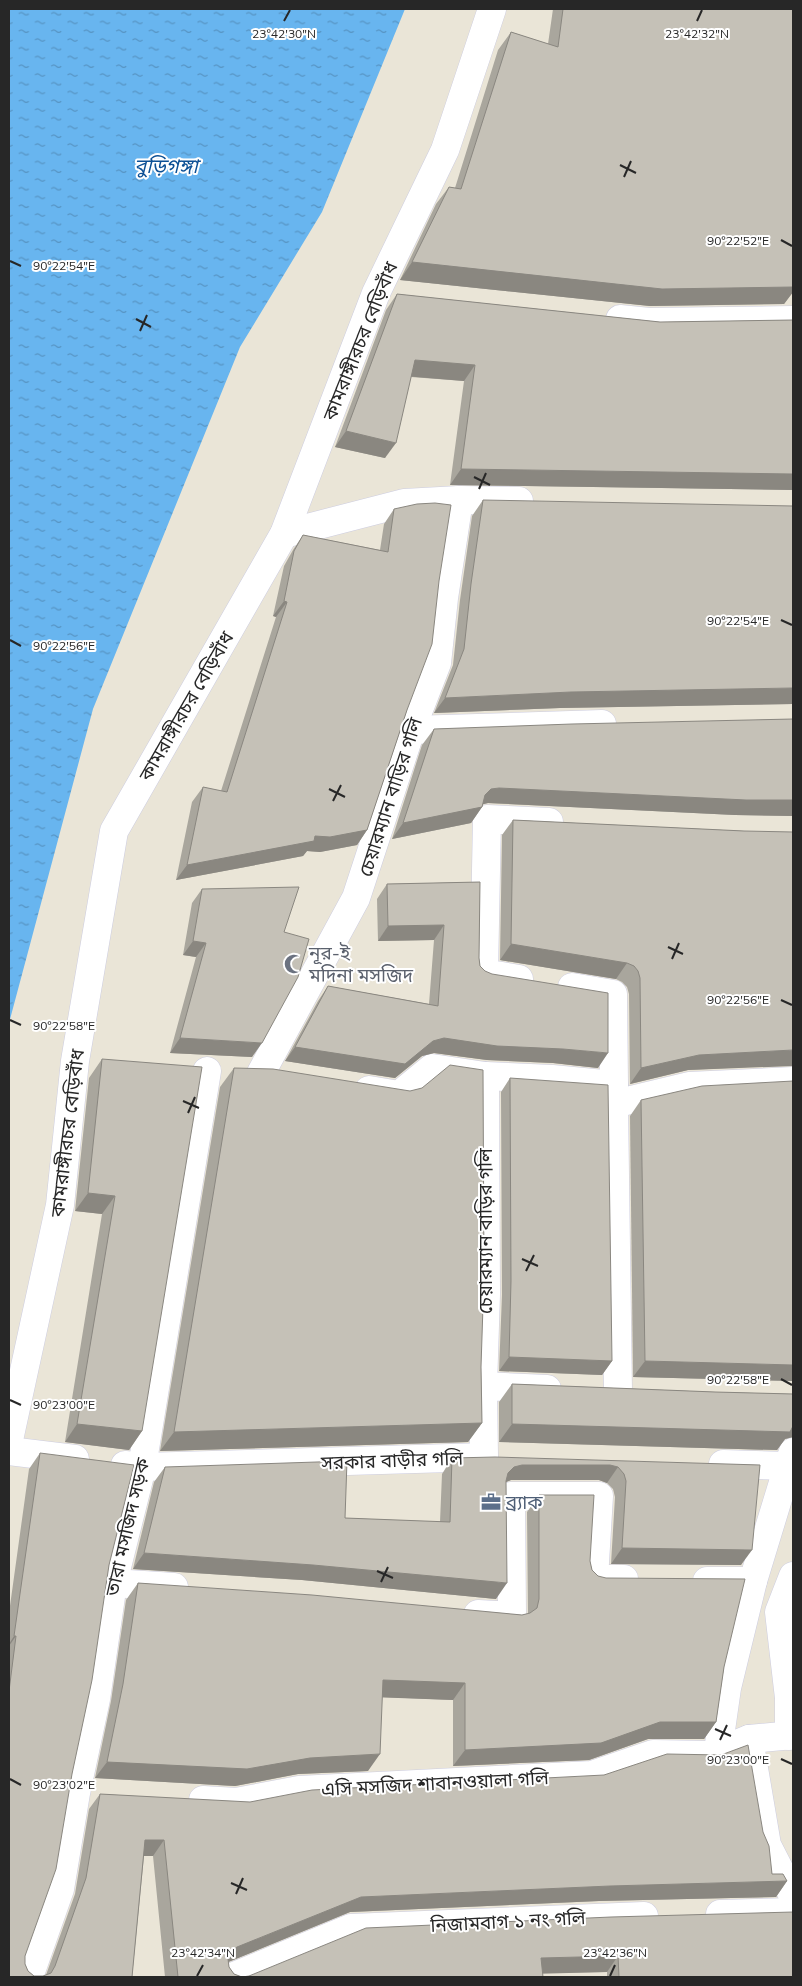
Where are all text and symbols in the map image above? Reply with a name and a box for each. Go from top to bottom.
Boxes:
text: 23°42'30"N [252,26,316,41]
text: 23°42'32"N [665,26,729,41]
water label: বুড়িগঙ্গা [134,153,201,178]
text: 90°22'52"E [707,233,769,248]
text: 90°22'54"E [33,258,95,273]
street label: কামরাঙ্গীরচর বেড়িবাঁধ [317,258,403,425]
text: 90°22'54"E [707,613,769,628]
street label: কামরাঙ্গীরচর বেড়িবাঁধ [133,626,239,786]
text: 90°22'56"E [33,638,95,653]
street label: চেয়ারম্যান বাড়ির গলি [353,713,427,880]
place label: নূর-ই মদিনা মসজিদ [308,941,414,987]
mosque icon: নূর-ই মদিনা মসজিদ [283,953,305,975]
text: 90°22'56"E [707,992,769,1007]
text: 90°22'58"E [33,1018,95,1033]
street label: কামরাঙ্গীরচর বেড়িবাঁধ [45,1047,89,1219]
street label: চেয়ারম্যান বাড়ির গলি [473,1147,497,1314]
text: 90°22'58"E [707,1372,769,1387]
text: 90°23'00"E [33,1397,95,1412]
street label: সরকার বাড়ীর গলি [319,1445,465,1475]
street label: তারা মসজিদ সড়ক [99,1455,155,1599]
place label: ব্র্যাক [505,1490,543,1514]
office icon: ব্র্যাক [480,1491,502,1513]
text: 90°23'00"E [707,1752,769,1767]
street label: এসি মসজিদ শাবানওয়ালা গলি [321,1765,551,1801]
text: 90°23'02"E [33,1777,95,1792]
street label: নিজামবাগ ১ নং গলি [429,1905,587,1937]
text: 23°42'34"N [171,1945,235,1960]
text: 23°42'36"N [583,1945,647,1960]

